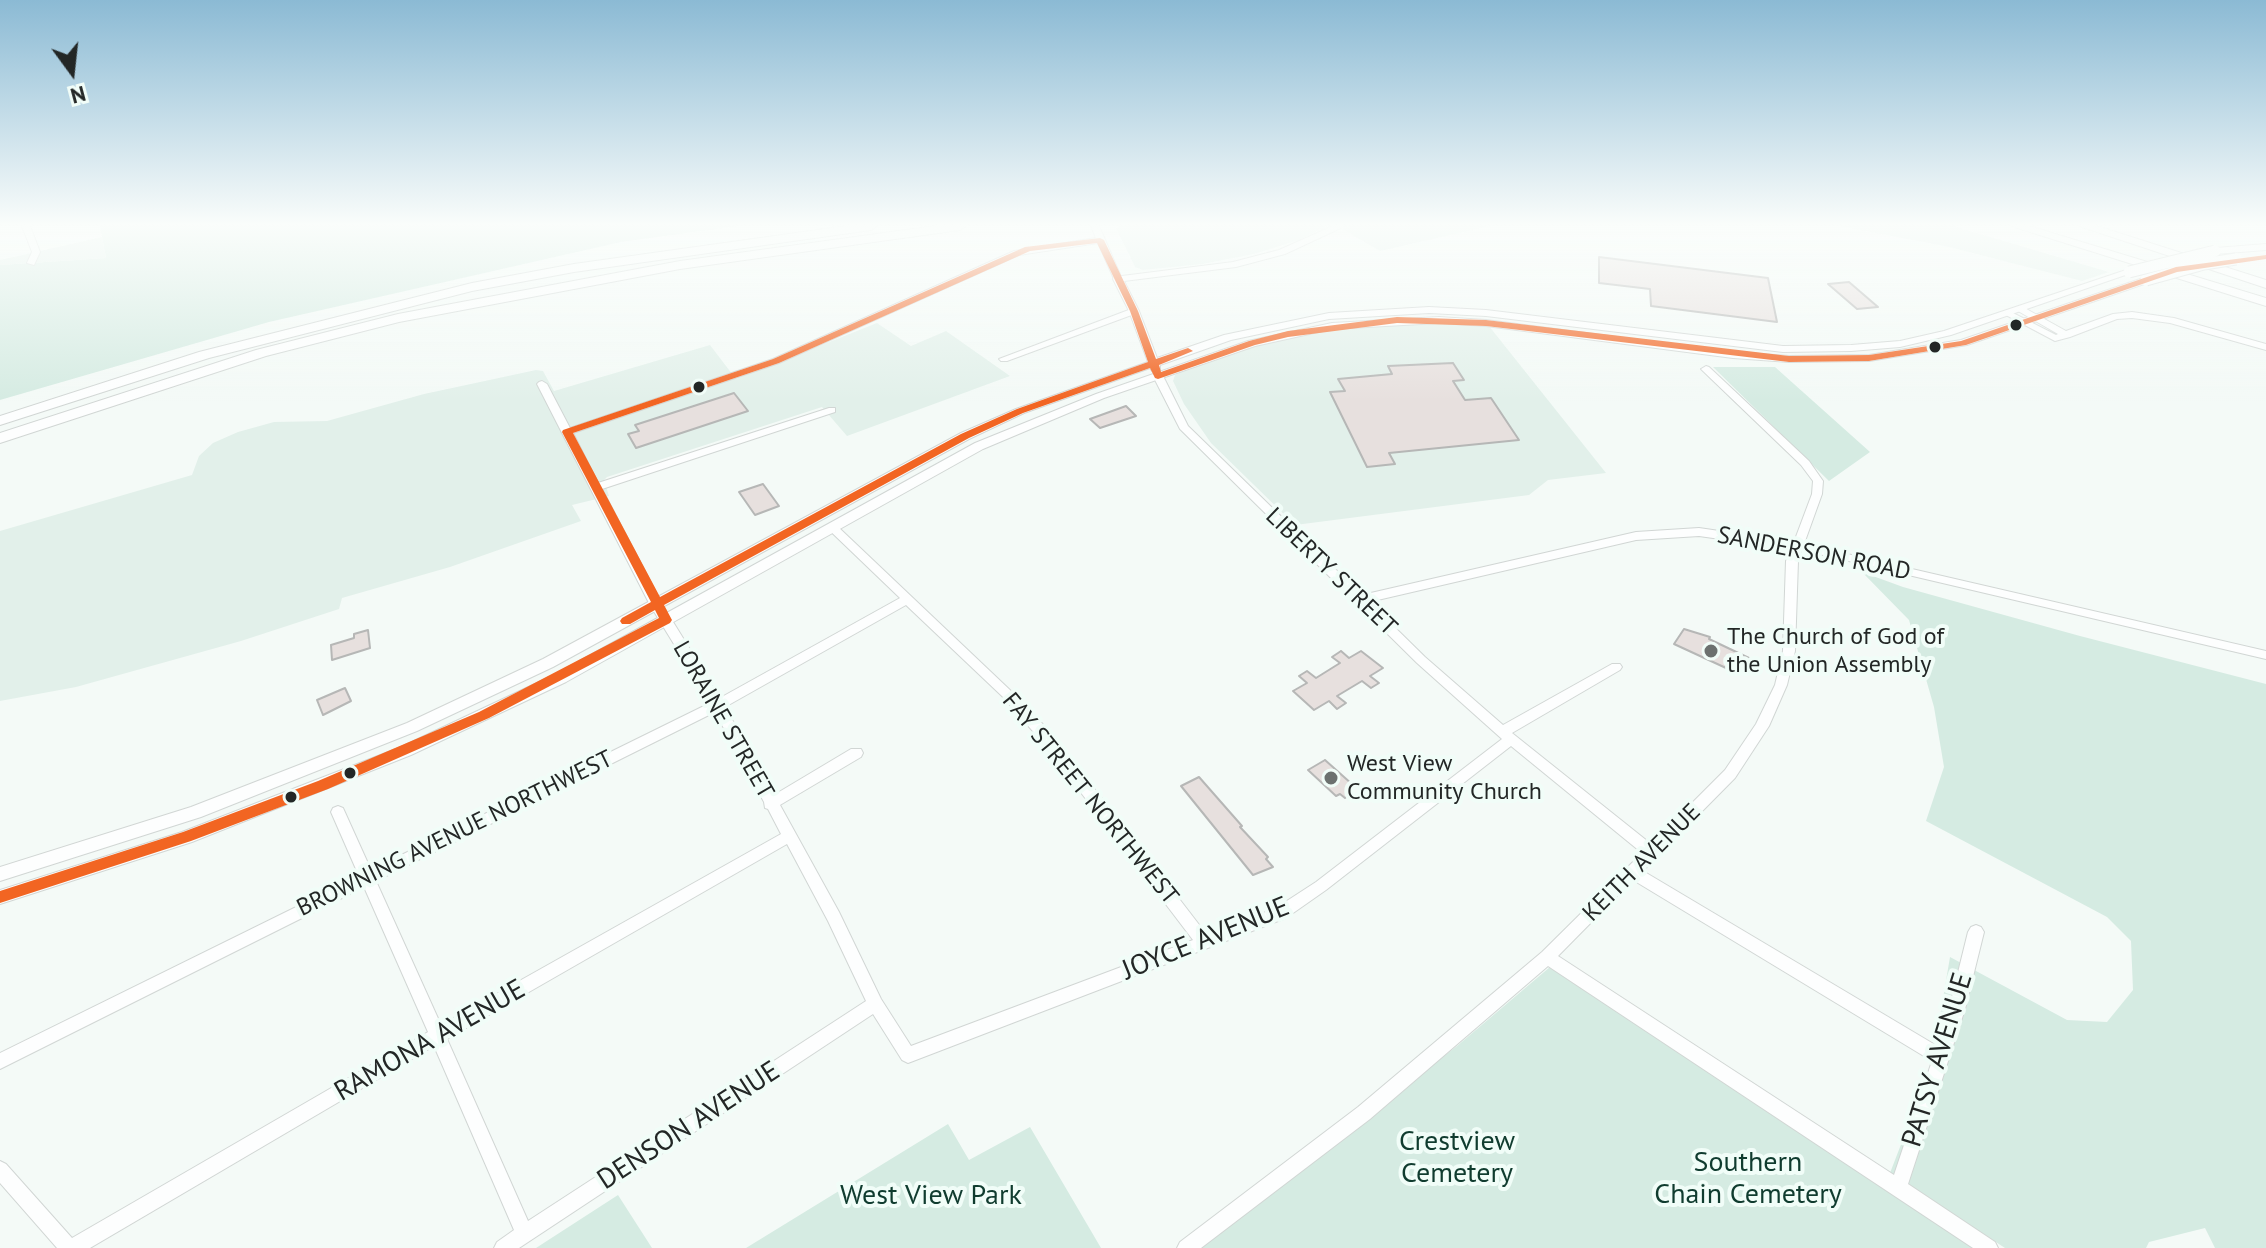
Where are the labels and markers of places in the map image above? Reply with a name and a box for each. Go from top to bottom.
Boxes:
unlabelled marker [2008,317,2024,333]
unlabelled marker [1927,339,1943,355]
unlabelled marker [691,379,707,395]
place label: The Church of God of the Union Assembly [1727,623,1944,679]
marker: The Church of God of the Union Assembly [1702,642,1720,660]
place label: West View Community Church [1347,750,1542,806]
unlabelled marker [342,765,358,781]
marker: West View Community Church [1322,769,1340,787]
unlabelled marker [283,789,299,805]

